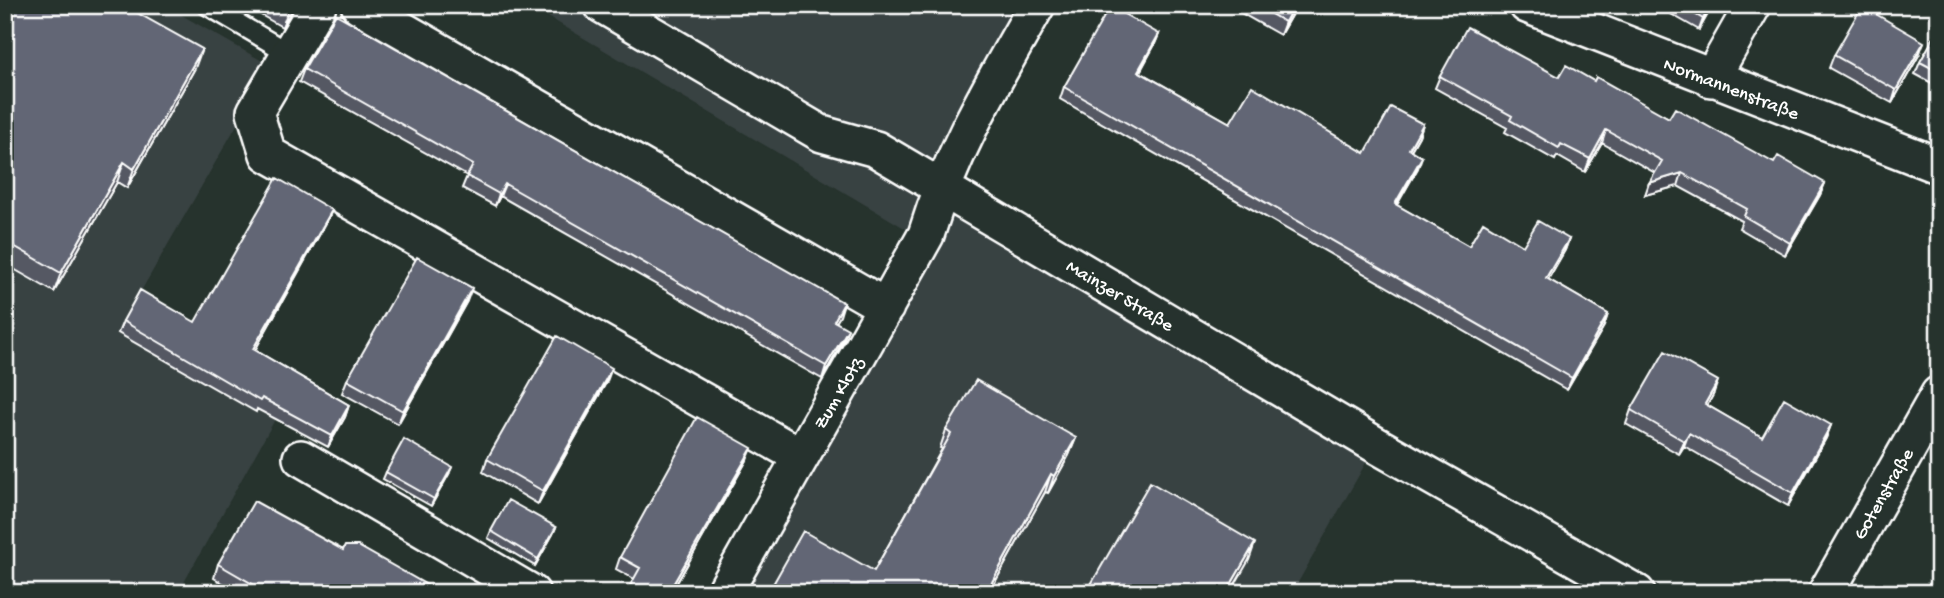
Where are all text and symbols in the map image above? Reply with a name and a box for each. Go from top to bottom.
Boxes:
street label: Normannenstraße [1660,54,1802,127]
street label: Mainzer Straße [1061,256,1177,338]
street label: Zum Klotz [810,353,870,434]
street label: Gotenstraße [1850,445,1921,545]

